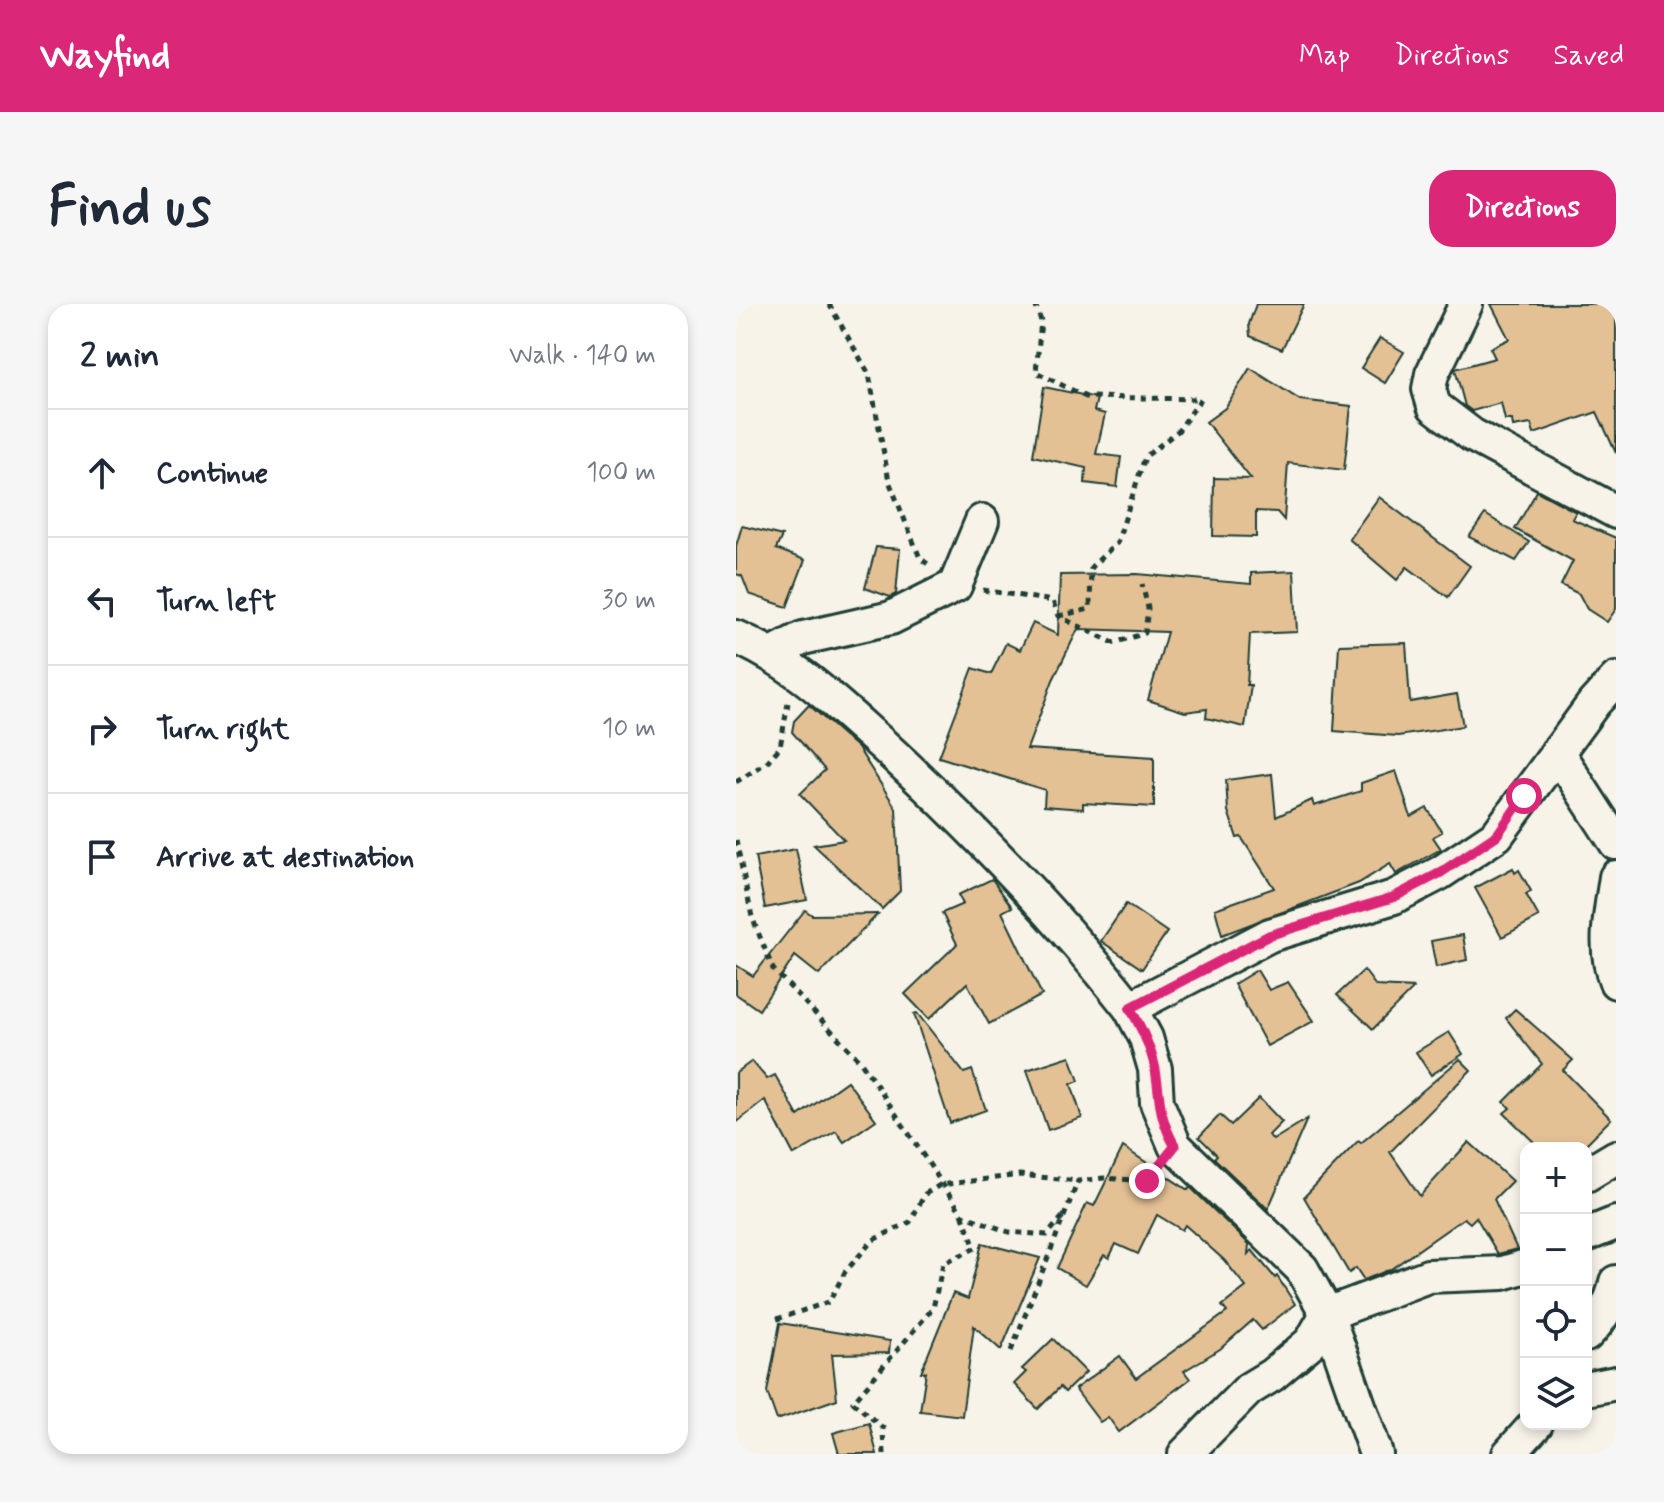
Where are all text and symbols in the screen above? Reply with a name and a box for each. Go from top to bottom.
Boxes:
text: Wayfind [40,32,170,81]
text: Map [1299,38,1350,75]
text: Directions [1394,38,1509,75]
text: Saved [1553,38,1624,75]
button: Directions [1429,170,1616,247]
text: Find us [48,172,211,245]
text: 2 min [80,334,160,379]
text: Walk · 140 m [509,339,656,373]
icon: ahead [80,451,124,495]
text: Continue [156,454,268,493]
text: 100 m [586,456,656,490]
icon: left [80,579,124,623]
text: Turn left [156,582,276,621]
text: 30 m [602,584,656,618]
icon: right [80,707,124,751]
text: Turn right [156,710,289,749]
text: 10 m [602,712,656,746]
route start [1506,778,1542,814]
icon: arrive [80,835,124,879]
text: Arrive at destination [156,838,414,877]
map controls [1520,1142,1592,1430]
button: + [1520,1142,1592,1214]
route end [1129,1163,1165,1199]
button: − [1520,1214,1592,1286]
button: locate [1520,1286,1592,1358]
button: layers [1520,1358,1592,1430]

